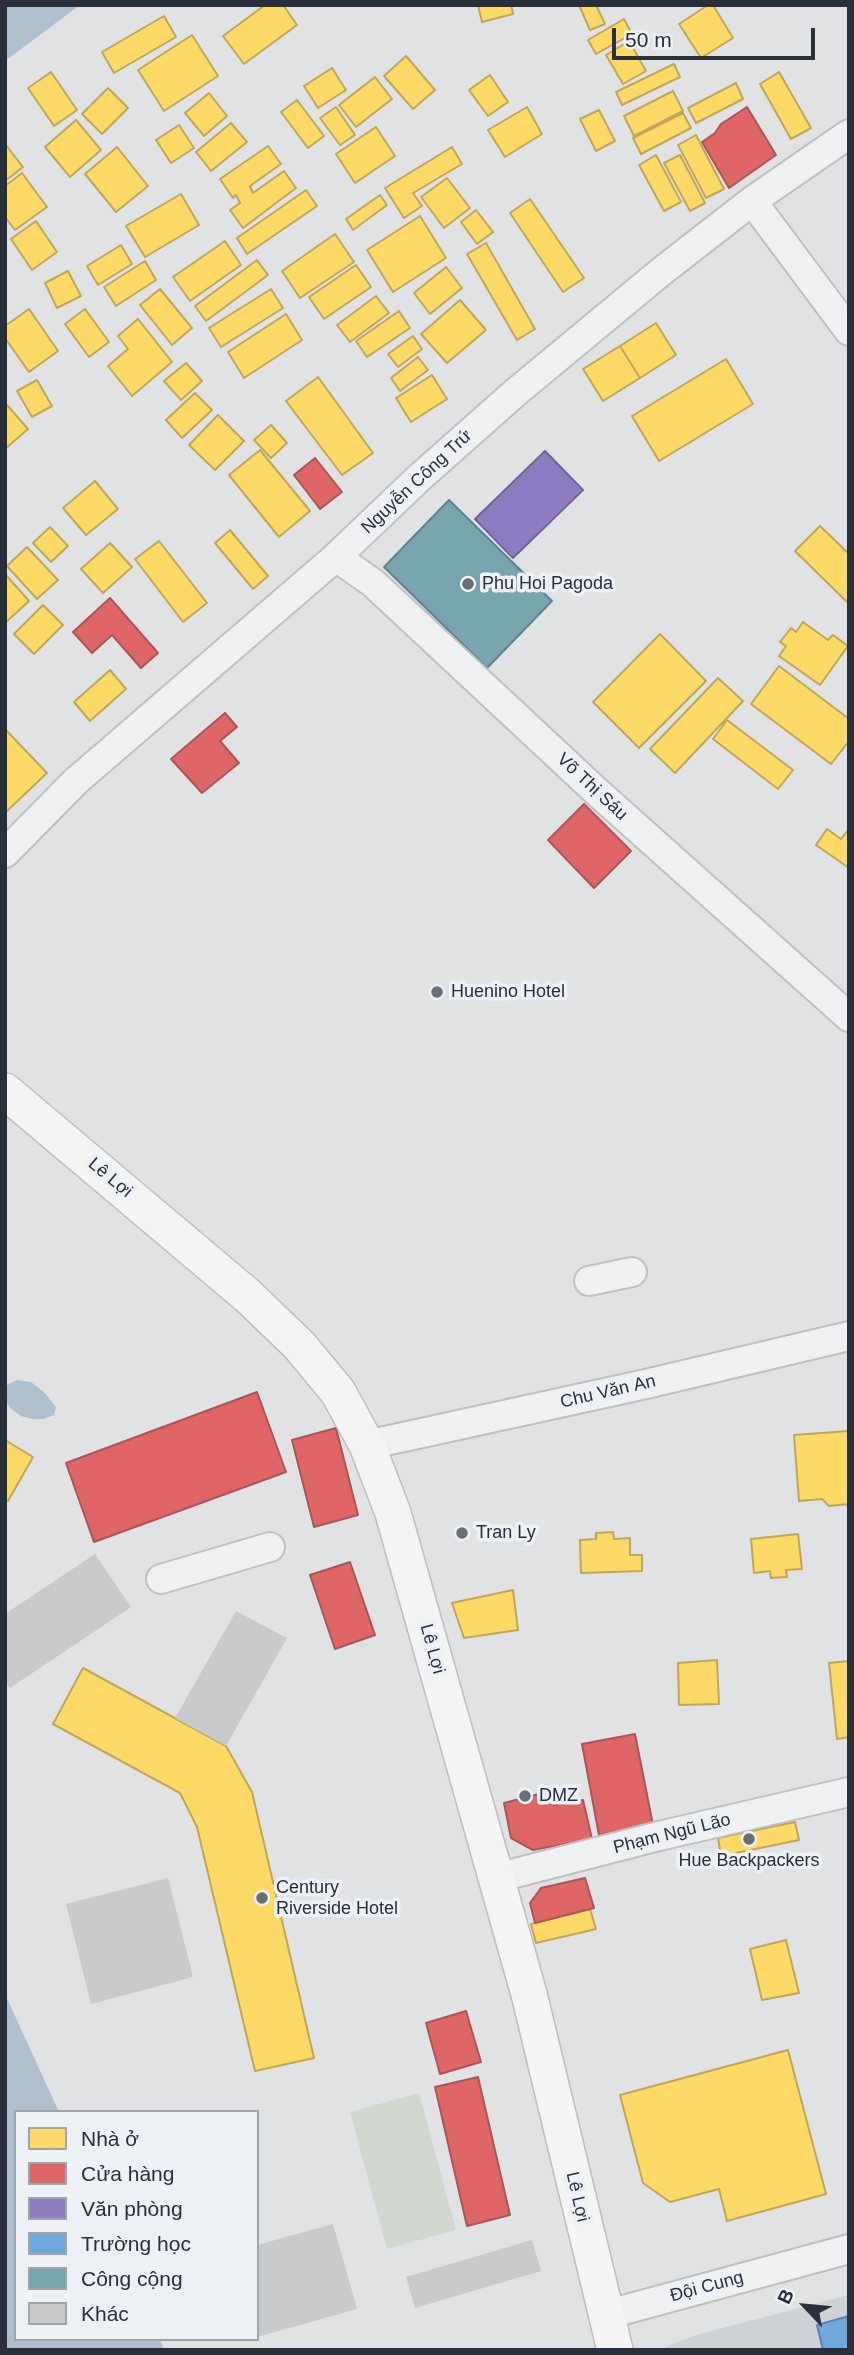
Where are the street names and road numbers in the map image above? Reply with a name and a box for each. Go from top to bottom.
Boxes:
street label: Nguyễn Công Trứ [357,425,477,539]
street label: Võ Thị Sáu [552,749,632,825]
street label: Lê Lợi [84,1153,136,1203]
street label: Chu Văn An [558,1371,658,1413]
street label: Lê Lợi [415,1622,449,1676]
street label: Phạm Ngũ Lão [611,1809,733,1859]
street label: Lê Lợi [561,2170,593,2224]
street label: Đội Cung [668,2267,746,2307]

